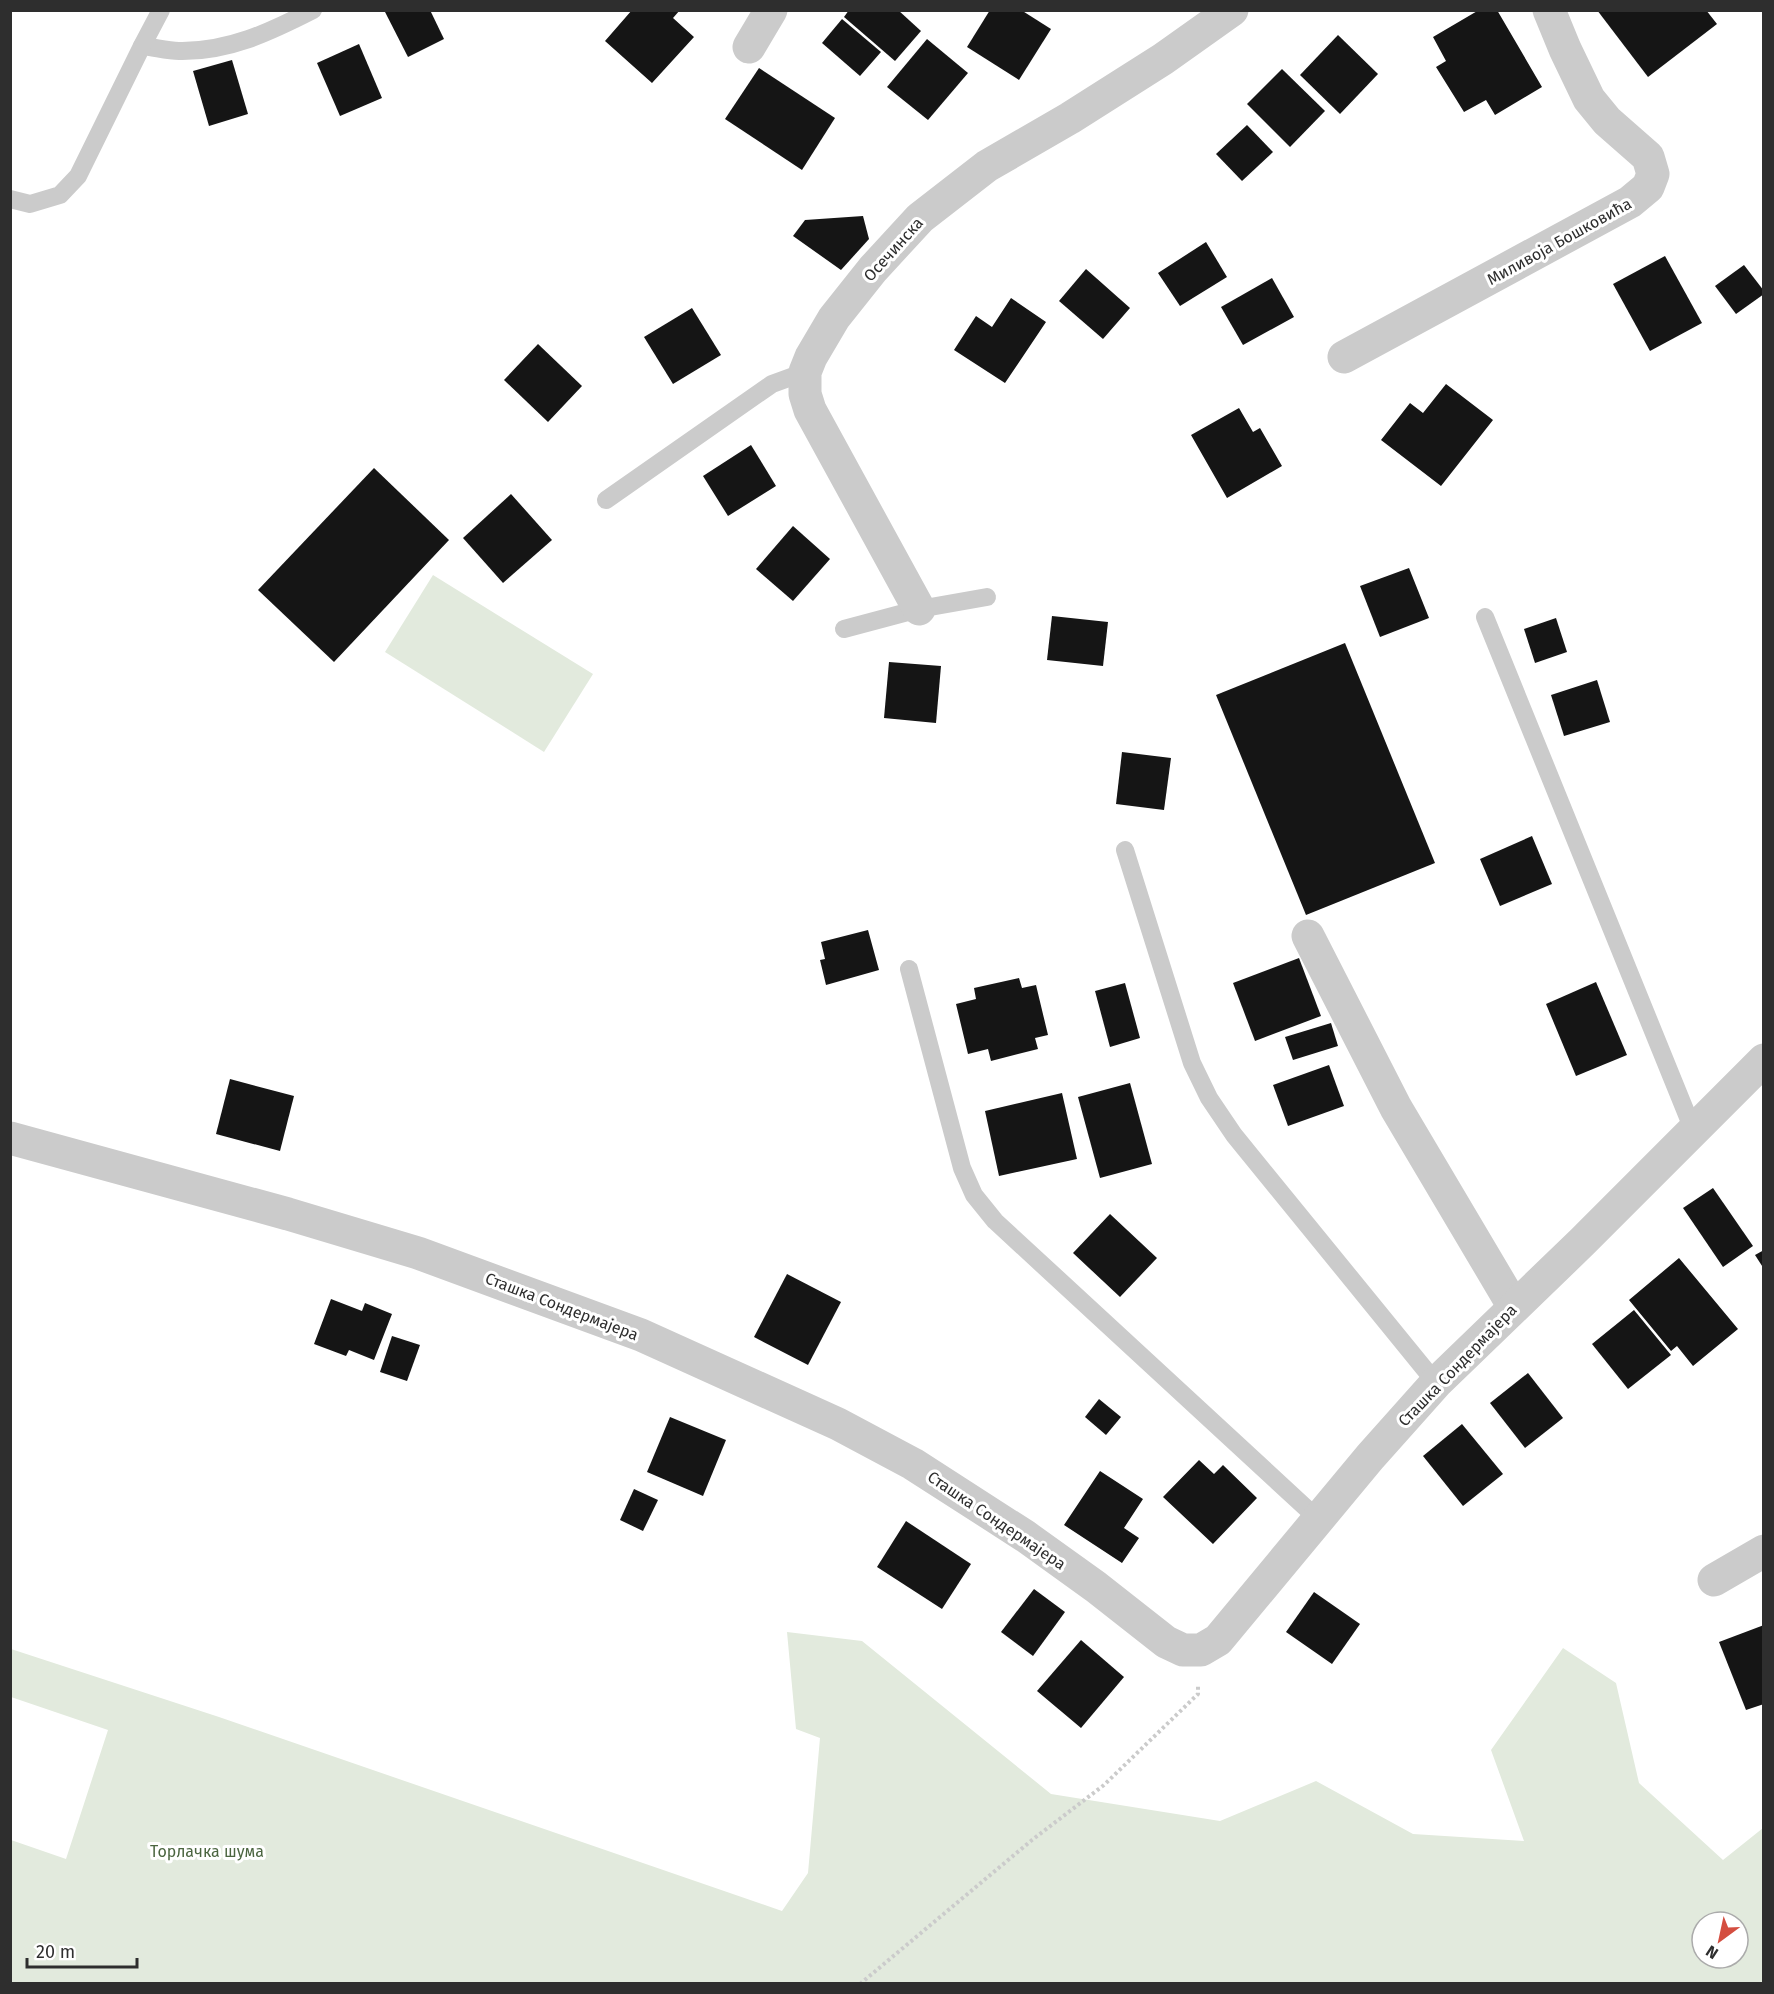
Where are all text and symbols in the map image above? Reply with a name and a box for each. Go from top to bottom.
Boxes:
street label: Миливоја Бошковића [1484,194,1635,289]
street label: Осечинска [860,213,927,285]
street label: Сташка Сондермајера [483,1269,641,1344]
street label: Сташка Сондермајера [1394,1300,1521,1430]
street label: Сташка Сондермајера [924,1467,1069,1574]
park label: Торлачка шума [150,1842,264,1861]
north arrow [1690,1910,1750,1970]
scale bar [27,1931,136,1969]
text: 20 m [36,1941,75,1963]
text: N [1702,1941,1722,1963]

